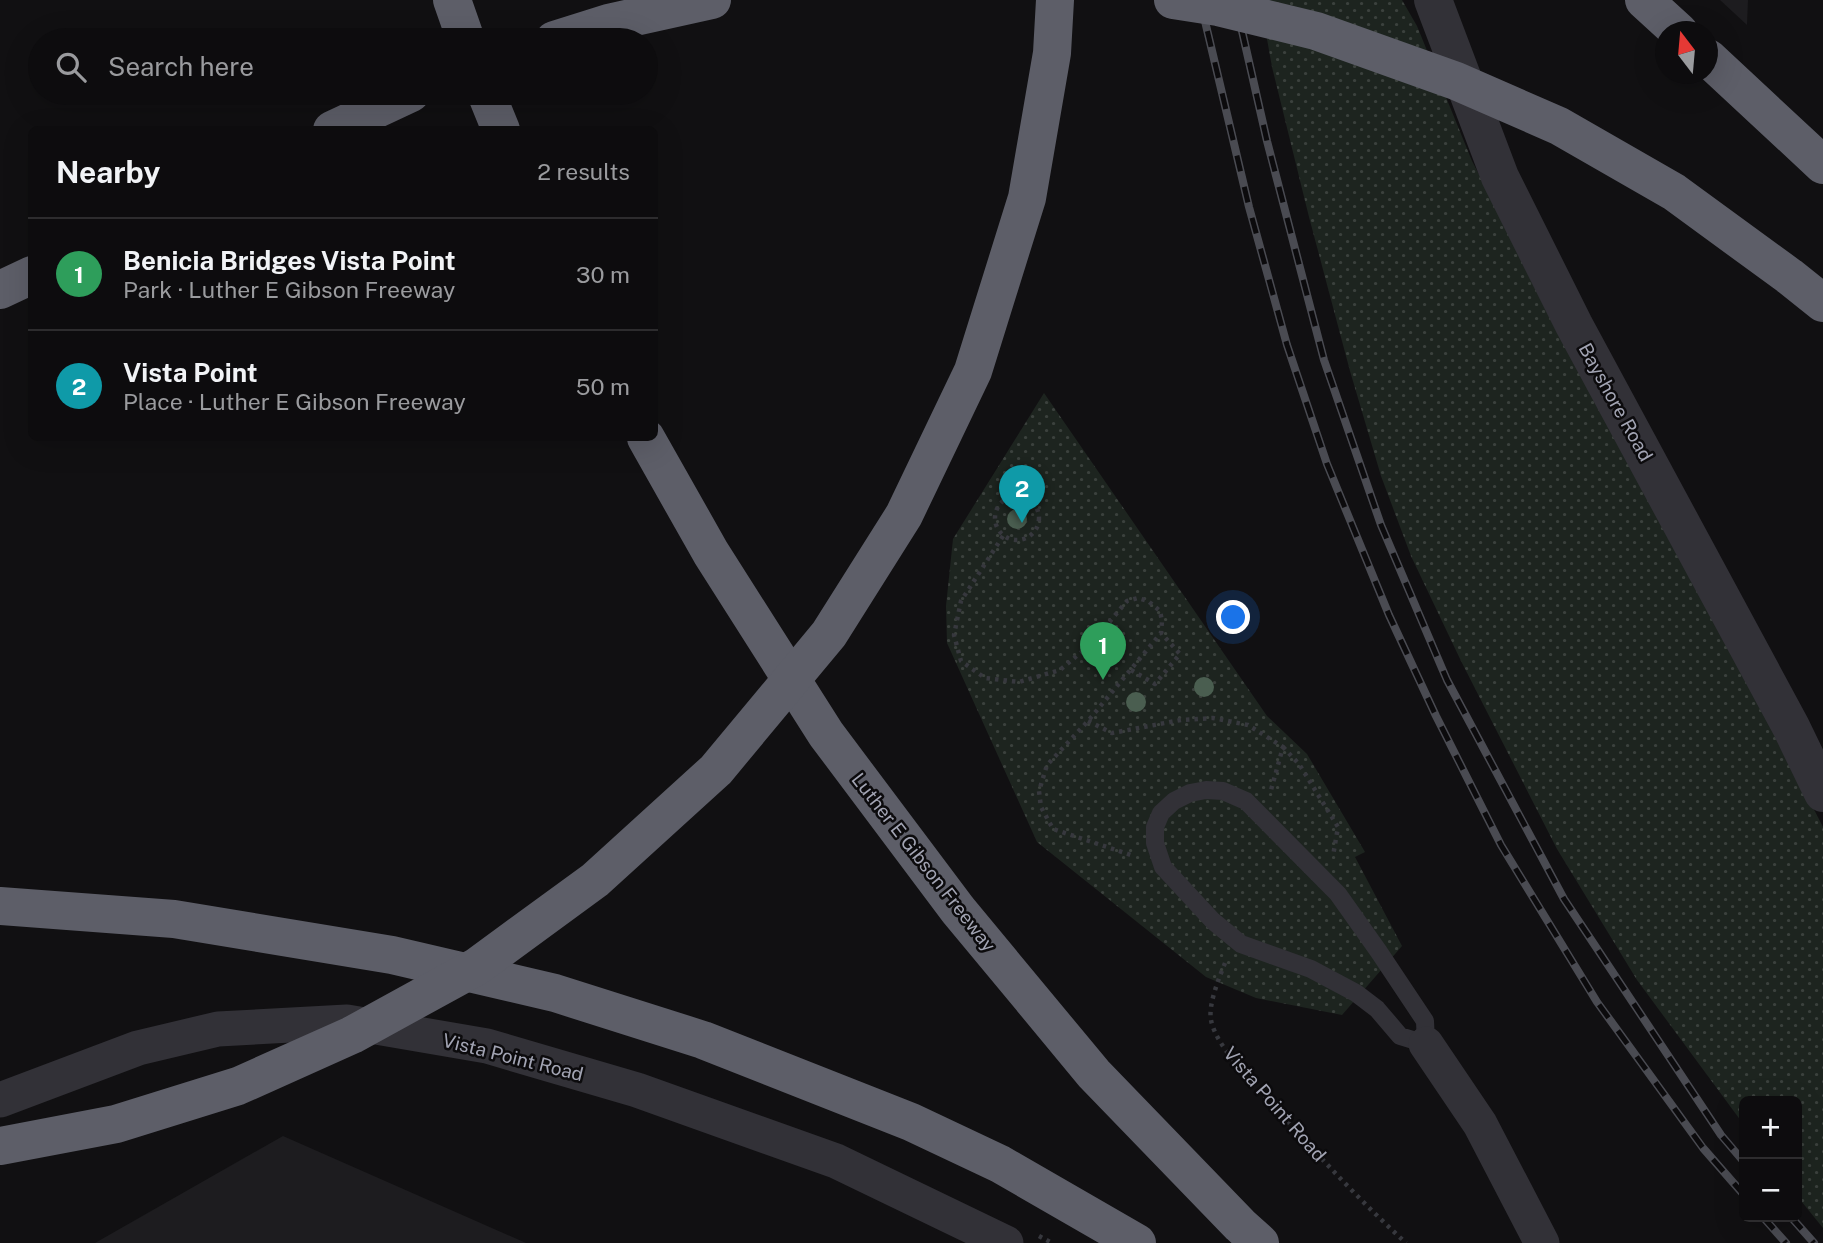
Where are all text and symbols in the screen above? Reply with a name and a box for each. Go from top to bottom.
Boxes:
north arrow [1655,21,1718,84]
search box [28,28,658,105]
icon: search [52,48,90,86]
text: Search here [108,51,254,82]
text: Nearby [56,154,160,190]
text: 2 results [537,158,630,185]
text: Benicia Bridges Vista Point [123,245,456,276]
text: 1 [74,261,84,288]
text: 30 m [576,261,630,288]
text: Park · Luther E Gibson Freeway [123,276,455,303]
street label: Bayshore Road [1574,339,1658,465]
text: Vista Point [123,357,258,388]
text: 2 [72,373,86,400]
text: 50 m [576,373,630,400]
text: Place · Luther E Gibson Freeway [123,388,466,415]
pin: 2 [999,465,1045,523]
your location [1216,600,1250,634]
pin: 1 [1080,622,1126,680]
street label: Luther E Gibson Freeway [847,768,1001,956]
street label: Vista Point Road [440,1029,586,1085]
street label: Vista Point Road [1219,1042,1331,1166]
map controls [1739,1096,1802,1222]
button: + [1739,1096,1802,1159]
button: − [1739,1159,1802,1222]

